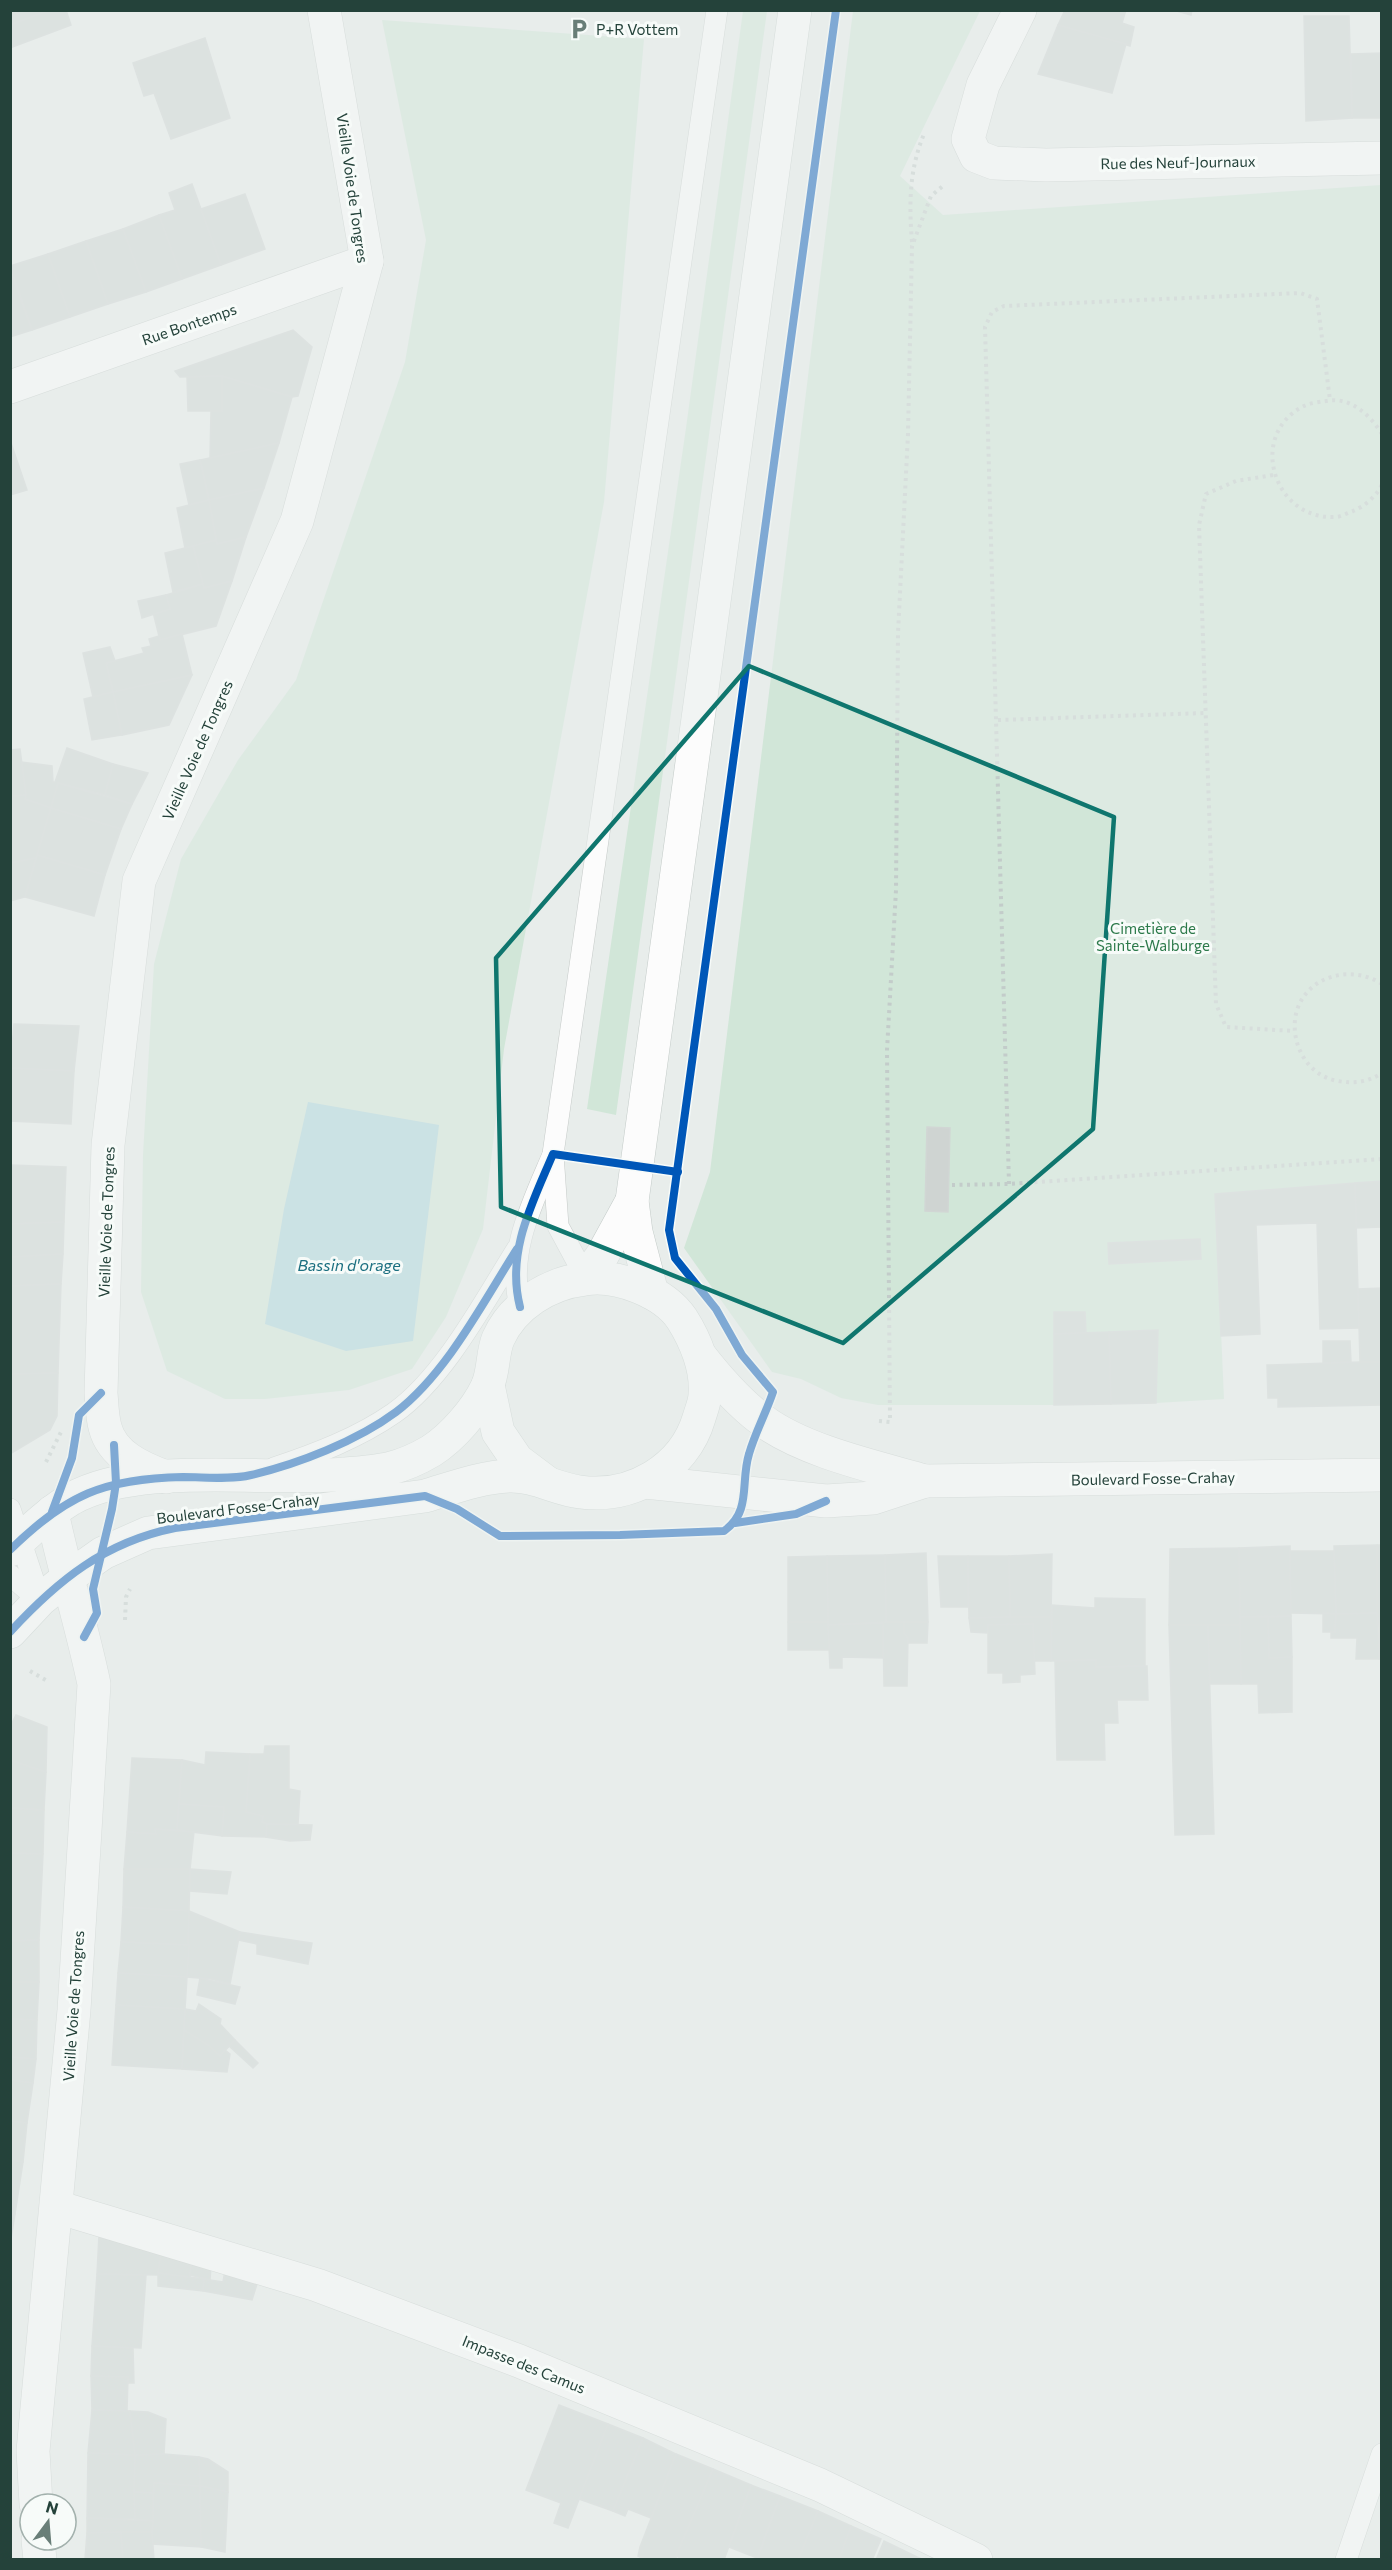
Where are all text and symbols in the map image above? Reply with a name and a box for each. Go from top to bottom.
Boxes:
parking icon: P+R Vottem [567,17,591,41]
place label: P+R Vottem [596,20,678,38]
street label: Vieille Voie de Tongres [334,112,372,264]
street label: Rue des Neuf-Journaux [1100,152,1256,172]
street label: Rue Bontemps [139,299,239,349]
street label: Vieille Voie de Tongres [158,677,236,823]
park label: Cimetière de Sainte-Walburge [1096,919,1210,954]
street label: Vieille Voie de Tongres [94,1146,118,1298]
water label: Bassin d'orage [297,1255,401,1274]
street label: Boulevard Fosse-Crahay [1071,1468,1235,1488]
street label: Boulevard Fosse-Crahay [155,1489,321,1527]
street label: Vieille Voie de Tongres [59,1930,87,2082]
street label: Impasse des Camus [460,2331,588,2397]
north arrow [18,2492,78,2552]
text: N [44,2496,61,2518]

